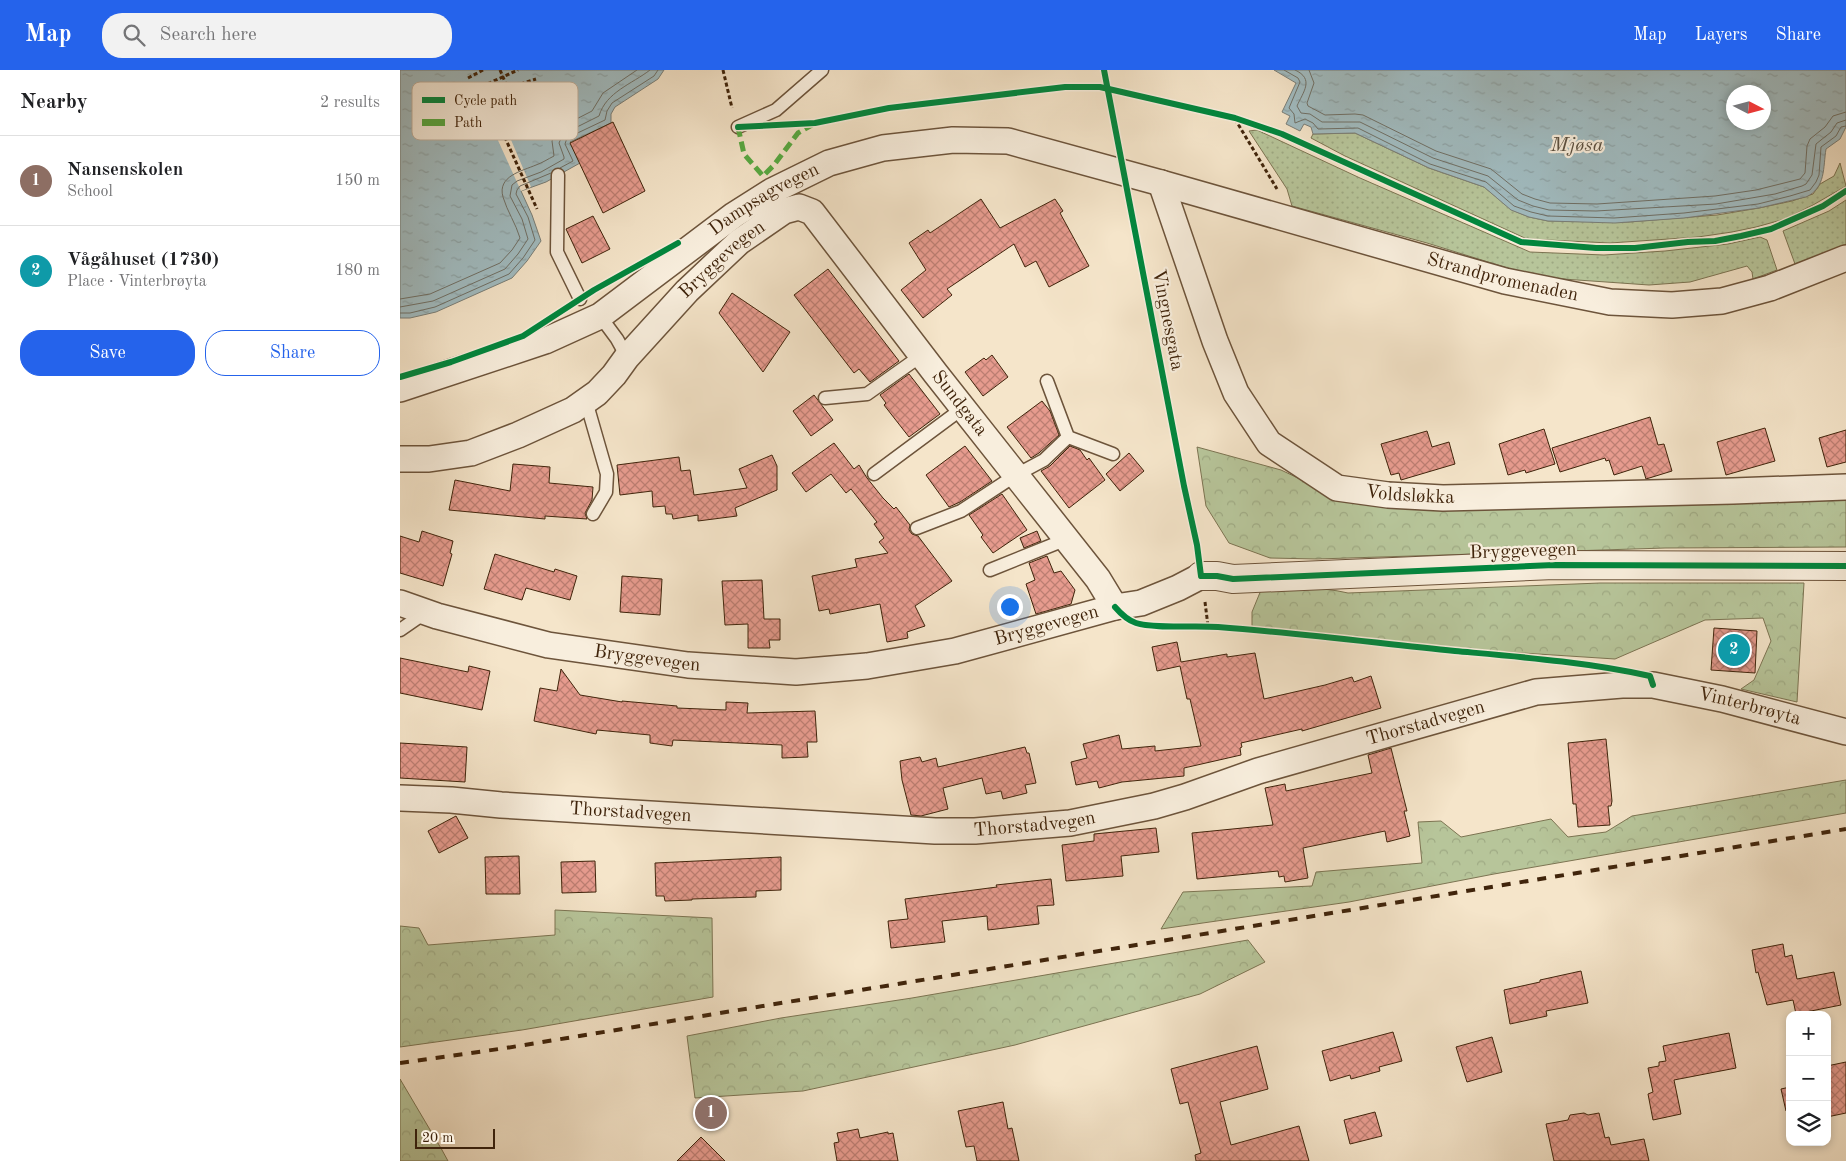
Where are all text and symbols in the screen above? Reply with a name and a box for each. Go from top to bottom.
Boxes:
search box [102,13,452,58]
icon: search [120,21,148,49]
text: Map [25,23,72,47]
text: Search here [160,26,257,45]
text: Map [1633,26,1667,44]
text: Layers [1695,26,1747,44]
text: Share [1775,26,1821,44]
legend [412,82,578,140]
north arrow [1726,85,1771,130]
text: Nearby [20,92,88,113]
text: Cycle path [454,94,517,108]
text: 2 results [320,95,380,111]
text: Path [454,116,483,130]
water label: Mjøsa [1550,136,1604,156]
street label: Dampsagvegen [706,160,822,239]
text: Nansenskolen [67,161,183,180]
text: 1 [31,173,41,189]
text: 150 m [335,173,380,189]
text: School [67,184,113,200]
street label: Bryggevegen [676,217,769,302]
street label: Strandpromenaden [1425,250,1580,305]
text: Vågåhuset (1730) [67,251,219,270]
text: 2 [31,263,41,279]
text: 180 m [335,263,380,279]
street label: Vingnesgata [1148,268,1186,373]
text: Place · Vinterbrøyta [67,274,207,290]
button: Save [20,330,195,376]
button: Share [205,330,380,376]
street label: Sundgata [928,367,991,440]
street label: Voldsløkka [1364,483,1455,508]
street label: Bryggevegen [1469,541,1577,563]
your location [997,594,1023,620]
street label: Bryggevegen [992,602,1101,649]
pin: 2 [1718,631,1750,669]
street label: Bryggevegen [593,642,701,675]
street label: Vinterbrøyta [1696,685,1803,729]
street label: Thorstadvegen [1364,698,1487,749]
street label: Thorstadvegen [569,800,692,826]
street label: Thorstadvegen [973,809,1097,841]
map controls [1786,1011,1831,1146]
button: + [1786,1011,1831,1056]
button: − [1786,1056,1831,1101]
pin: 1 [695,1094,727,1132]
button: layers [1786,1101,1831,1146]
scale bar [415,1126,495,1149]
text: 20 m [422,1131,453,1145]

